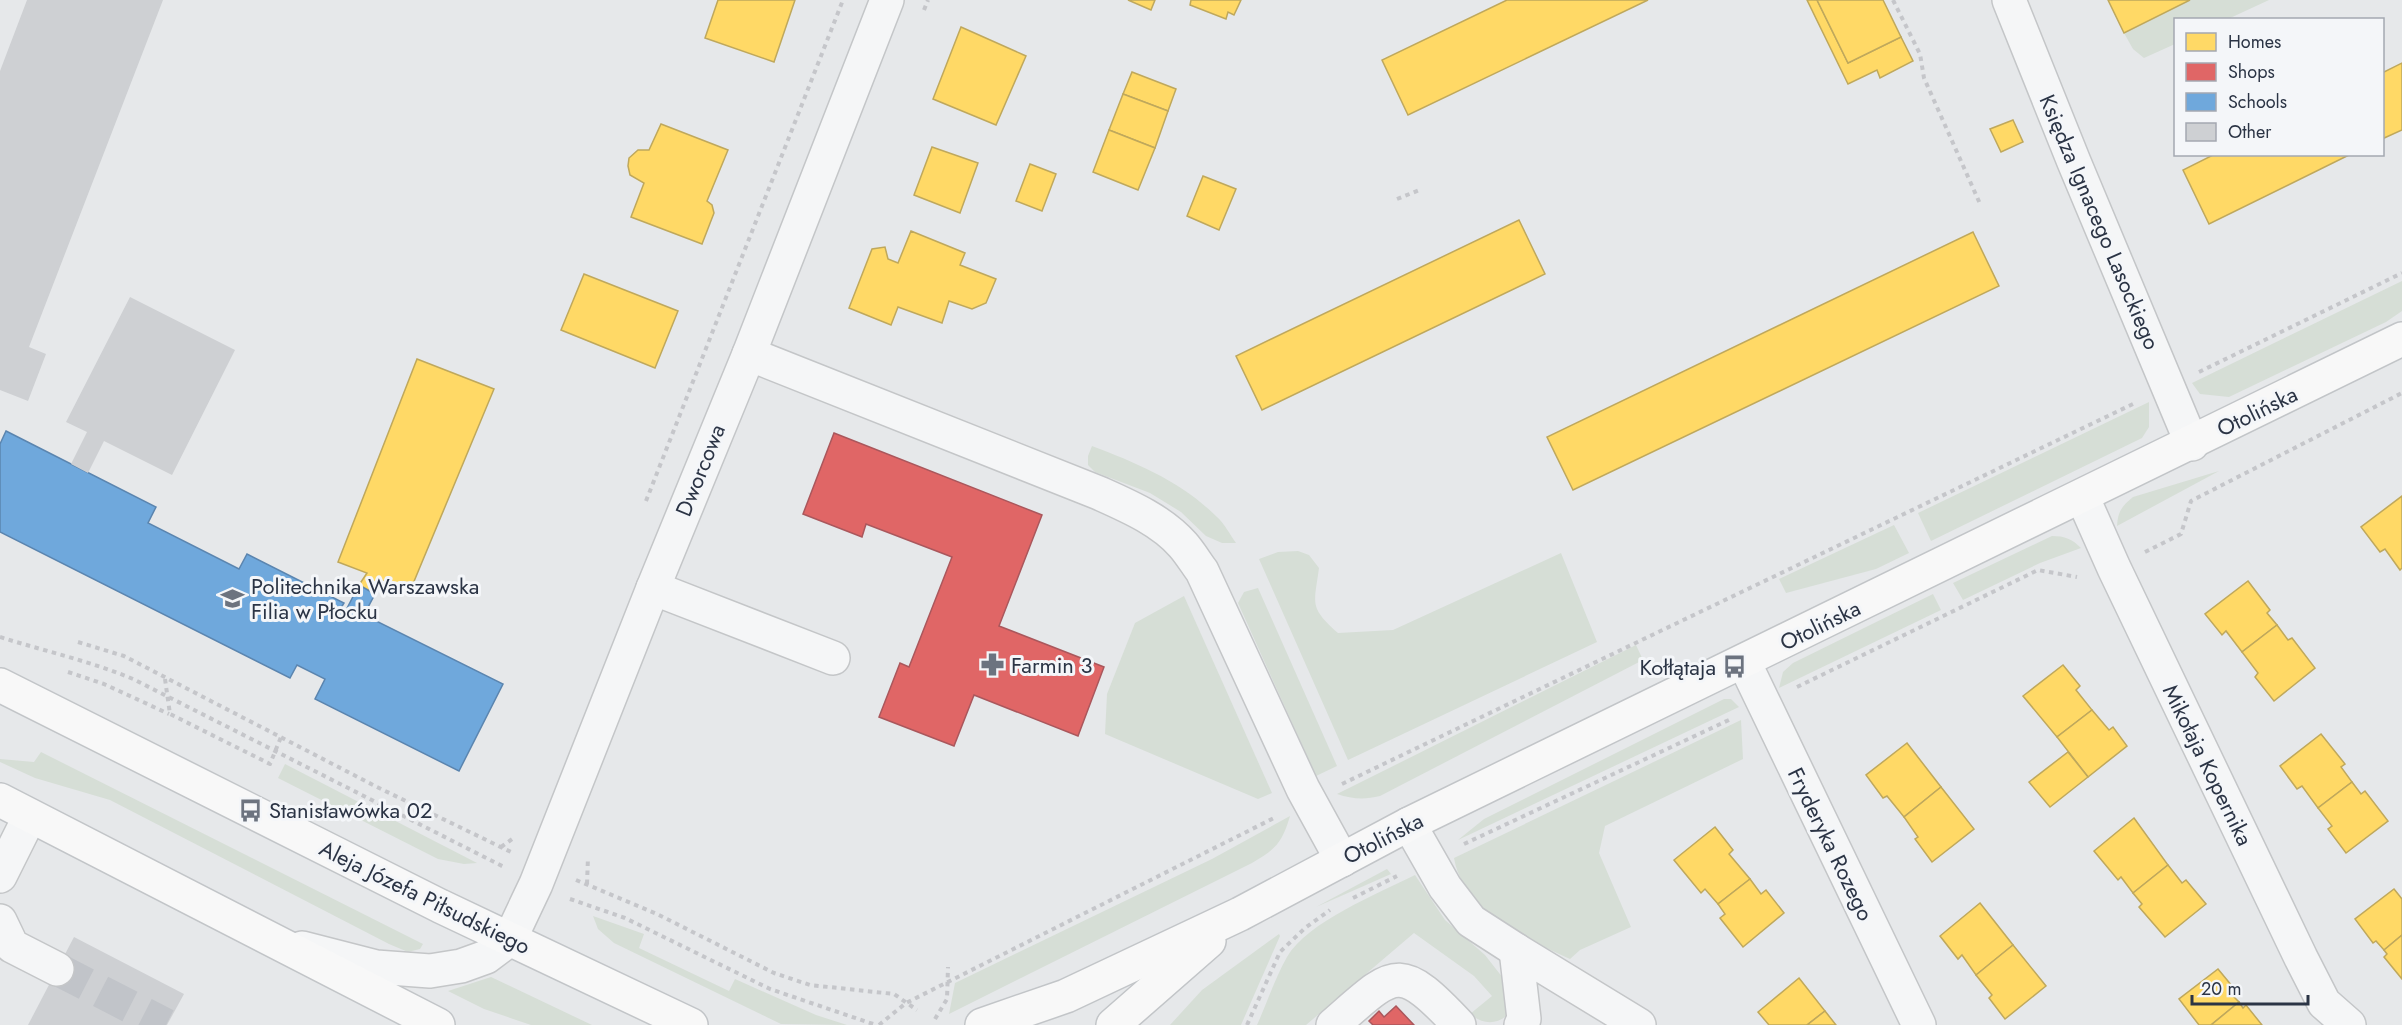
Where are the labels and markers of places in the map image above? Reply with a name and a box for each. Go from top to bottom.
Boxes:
place label: Politechnika Warszawska Filia w Płocku [251,570,479,627]
school or university icon: Politechnika Warszawska Filia w Płocku [220,586,246,612]
place label: Farmin 3 [1011,649,1093,681]
place label: Kołłątaja [1639,651,1716,683]
pharmacy icon: Farmin 3 [980,652,1006,678]
bus stop icon: Kołłątaja [1721,654,1747,680]
place label: Stanisławówka 02 [269,794,432,826]
bus stop icon: Stanisławówka 02 [238,797,264,823]

